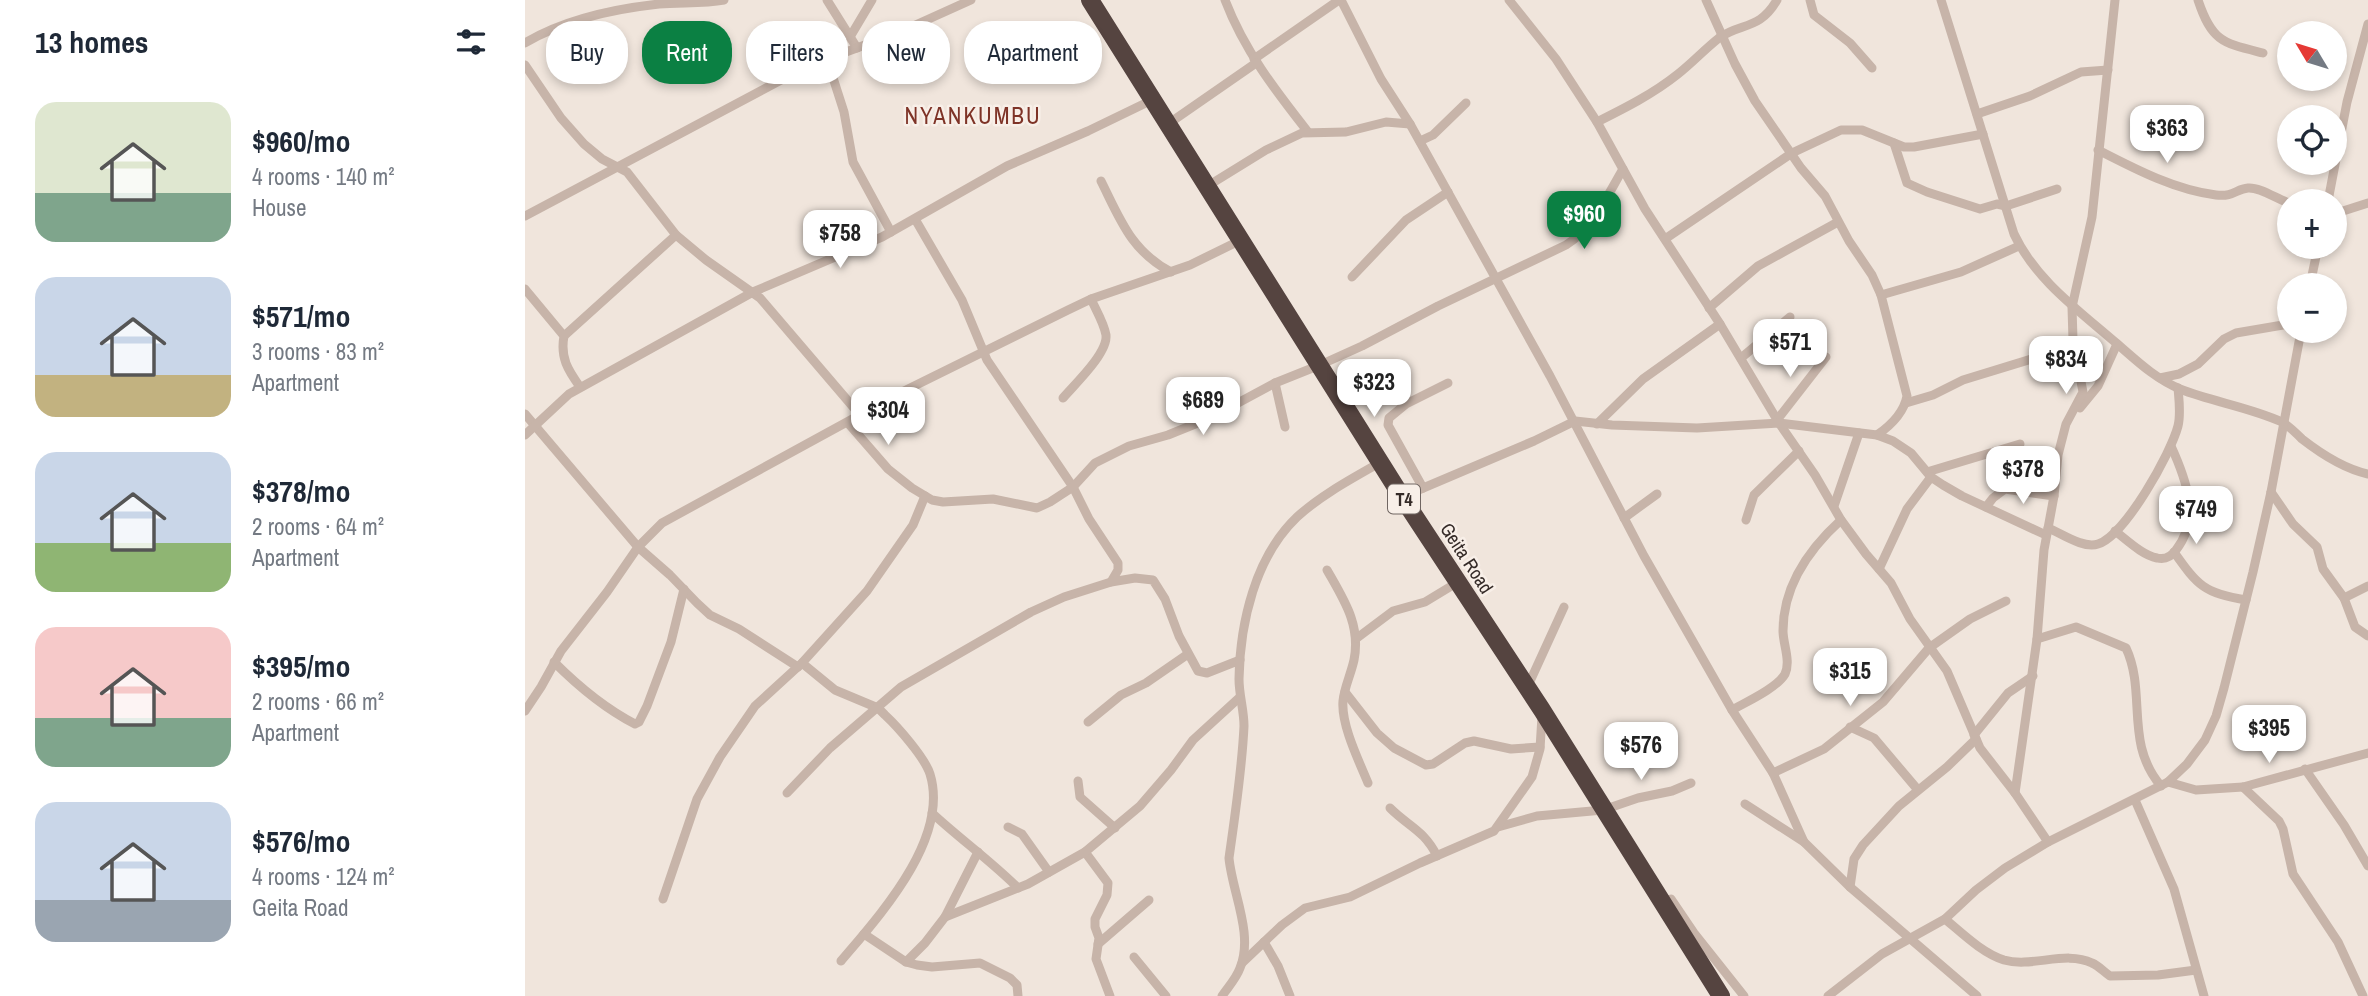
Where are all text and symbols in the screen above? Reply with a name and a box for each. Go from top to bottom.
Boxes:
chip: Buy [546,21,628,84]
chip: Rent [642,21,732,84]
chip: Filters [746,21,848,84]
chip: New [862,21,950,84]
chip: Apartment [964,21,1102,84]
north arrow [2277,21,2347,91]
map controls [2277,21,2347,343]
text: 13 homes [35,22,149,62]
icon: filters [452,23,490,61]
district label: NYANKUMBU [904,100,1042,131]
button: locate [2277,105,2347,175]
pin: $363 [2126,106,2208,165]
text: $363 [2146,112,2188,143]
text: $960/mo [252,121,350,161]
icon: home [91,130,175,214]
text: 4 rooms · 140 m² [252,161,395,192]
button: + [2277,189,2347,259]
pin: $960 [1543,191,1625,251]
text: House [252,192,307,223]
text: $960 [1563,198,1605,229]
pin: $758 [799,210,881,270]
text: $758 [819,217,861,248]
button: − [2277,273,2347,343]
text: $571/mo [252,296,350,336]
icon: home [91,305,175,389]
pin: $571 [1749,320,1831,379]
text: $571 [1769,326,1811,357]
text: 3 rooms · 83 m² [252,336,384,367]
pin: $834 [2025,336,2107,396]
text: $834 [2045,343,2087,374]
pin: $323 [1333,360,1415,419]
text: $323 [1353,366,1395,397]
text: Apartment [252,367,339,398]
pin: $689 [1162,378,1244,437]
text: $689 [1182,384,1224,415]
pin: $304 [847,388,929,447]
text: $304 [867,394,909,425]
pin: $378 [1982,447,2064,506]
text: $378 [2002,453,2044,484]
text: $378/mo [252,471,350,511]
icon: home [91,480,175,564]
road number: T4 [1388,485,1420,514]
pin: $749 [2155,486,2237,546]
text: $749 [2175,493,2217,524]
text: 2 rooms · 64 m² [252,511,384,542]
street label: Geita Road [1434,518,1500,598]
text: Apartment [252,542,339,573]
text: $395/mo [252,646,350,686]
pin: $315 [1809,648,1891,708]
icon: home [91,655,175,739]
text: $315 [1829,655,1871,686]
text: 2 rooms · 66 m² [252,686,384,717]
pin: $395 [2228,706,2310,765]
text: $395 [2248,712,2290,743]
text: Apartment [252,717,339,748]
pin: $576 [1600,722,1682,782]
text: $576 [1620,729,1662,760]
text: $576/mo [252,821,350,861]
icon: home [91,830,175,914]
text: 4 rooms · 124 m² [252,861,395,892]
text: Geita Road [252,892,348,923]

